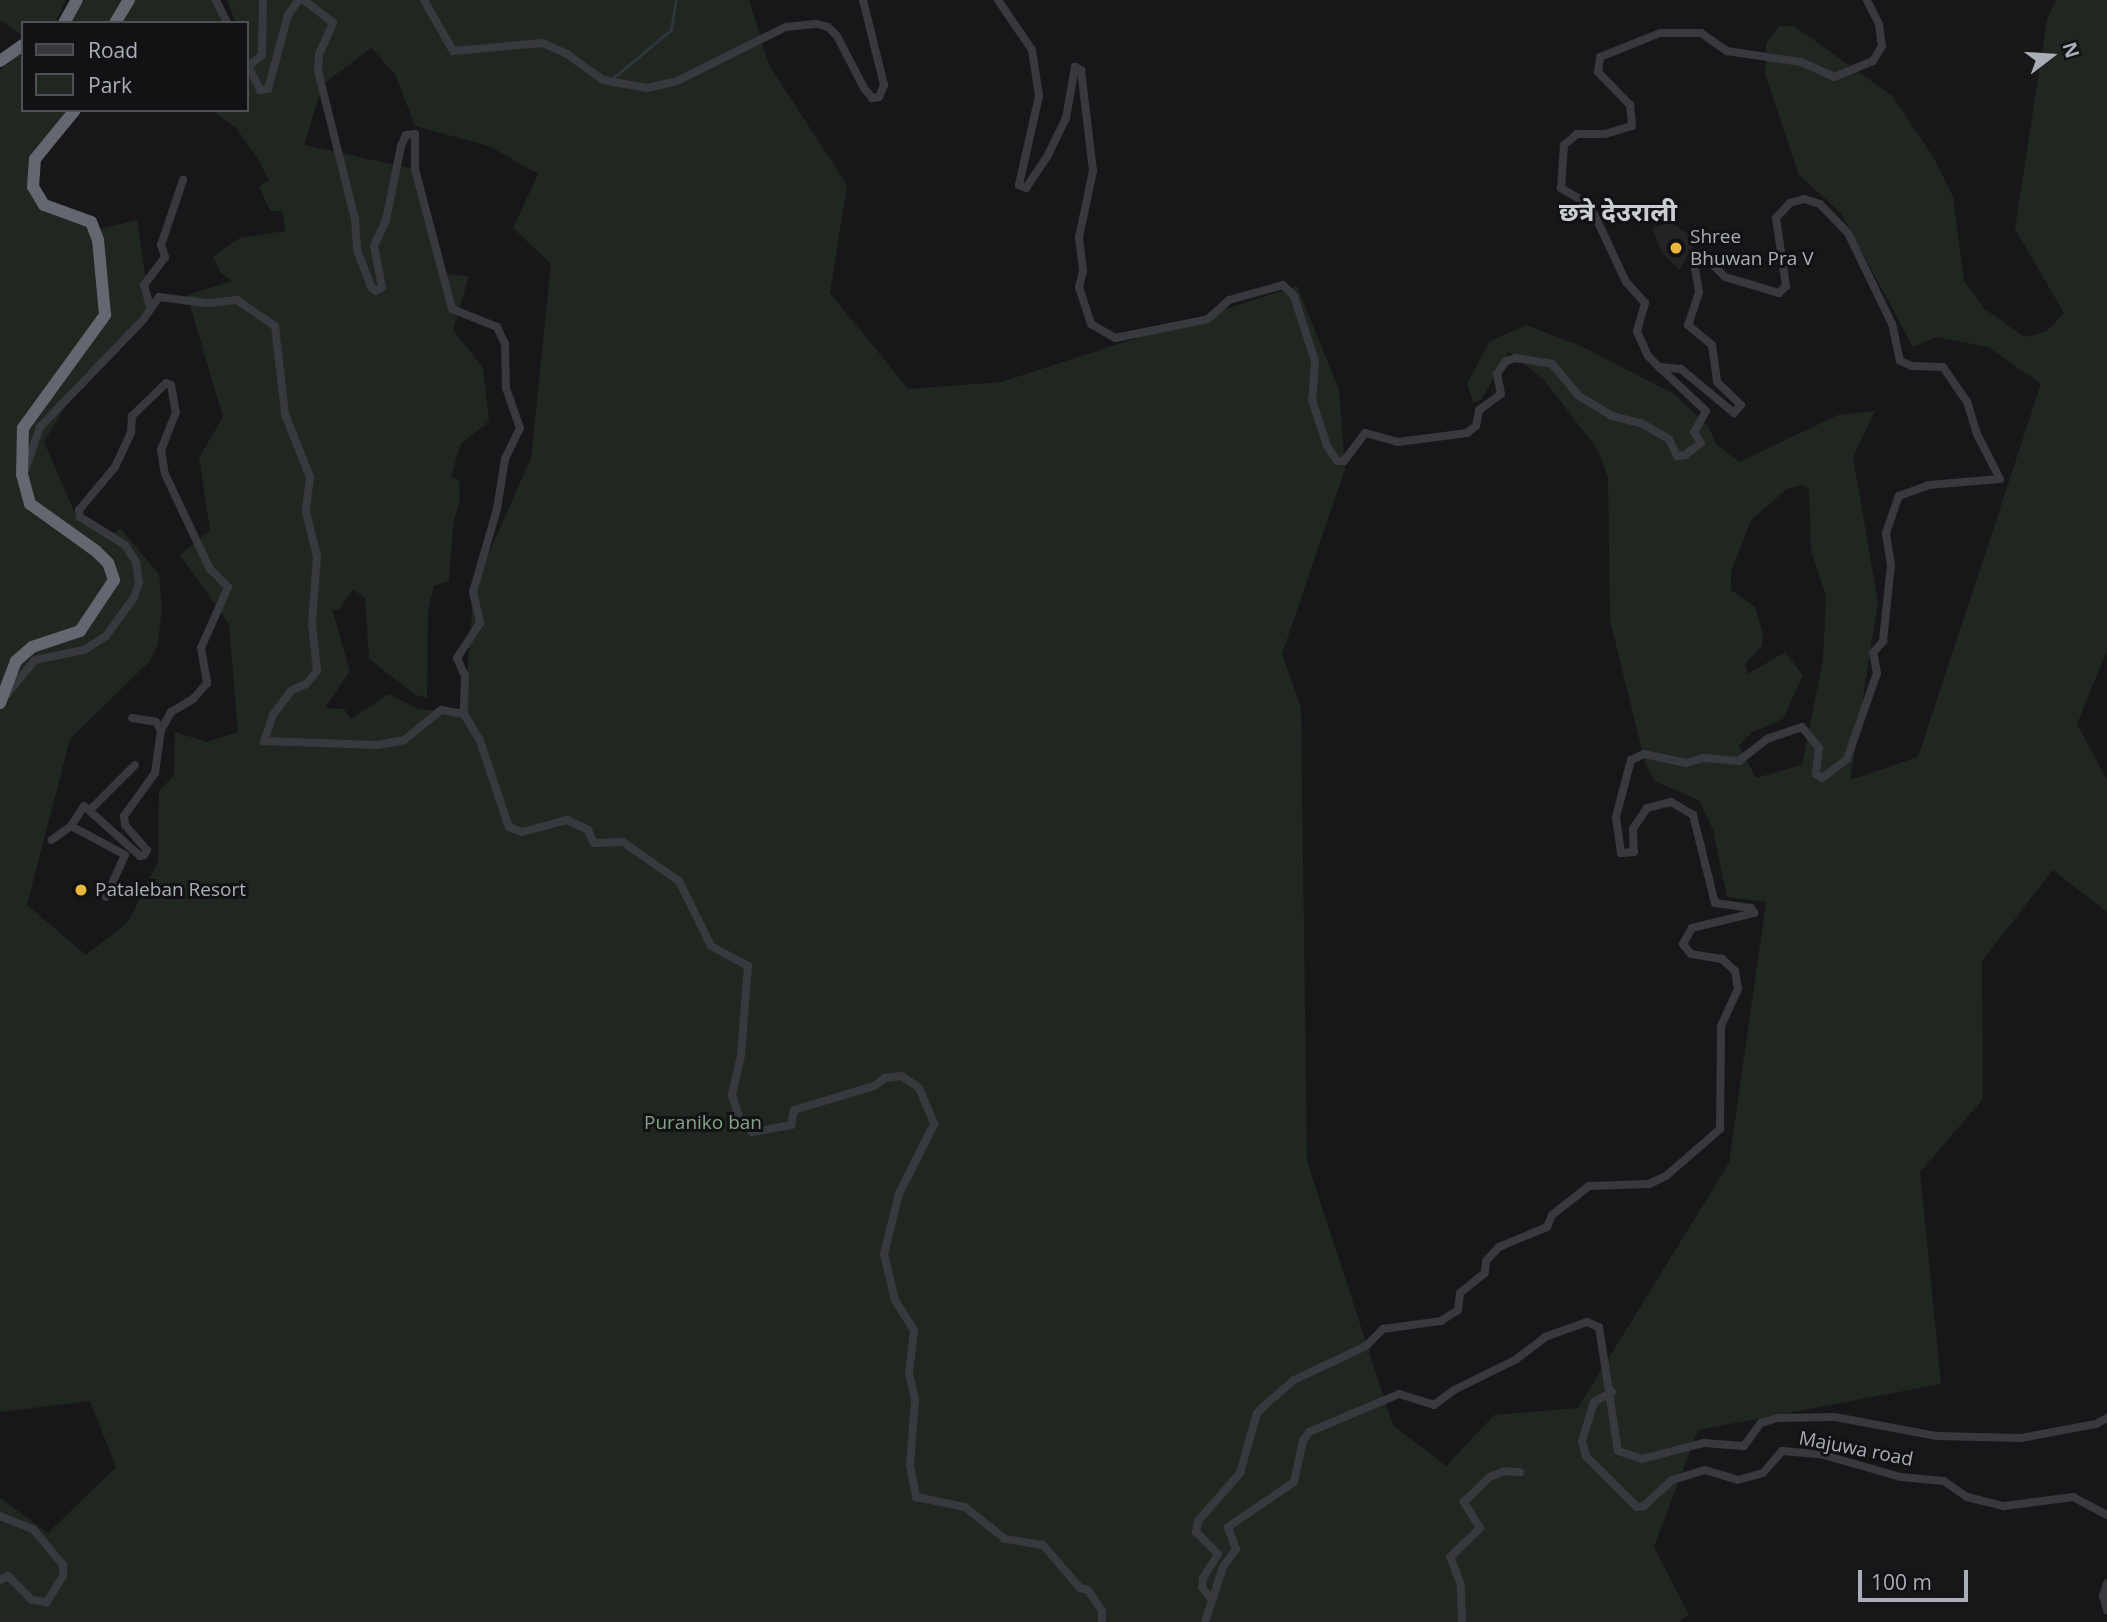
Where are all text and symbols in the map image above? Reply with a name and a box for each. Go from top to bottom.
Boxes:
legend [21,21,248,112]
north arrow [2016,21,2086,91]
text: Road [88,36,138,64]
text: N [2056,39,2086,61]
text: Park [88,71,132,99]
district label: छत्रे देउराली [1559,196,1677,228]
place label: Shree Bhuwan Pra V [1690,226,1813,270]
marker: Shree Bhuwan Pra V [1668,240,1684,256]
place label: Pataleban Resort [95,879,246,901]
marker: Pataleban Resort [73,882,89,898]
park label: Puraniko ban [644,1112,762,1134]
street label: Majuwa road [1797,1427,1915,1471]
scale bar [1862,1556,1972,1600]
text: 100 m [1871,1568,1932,1596]

